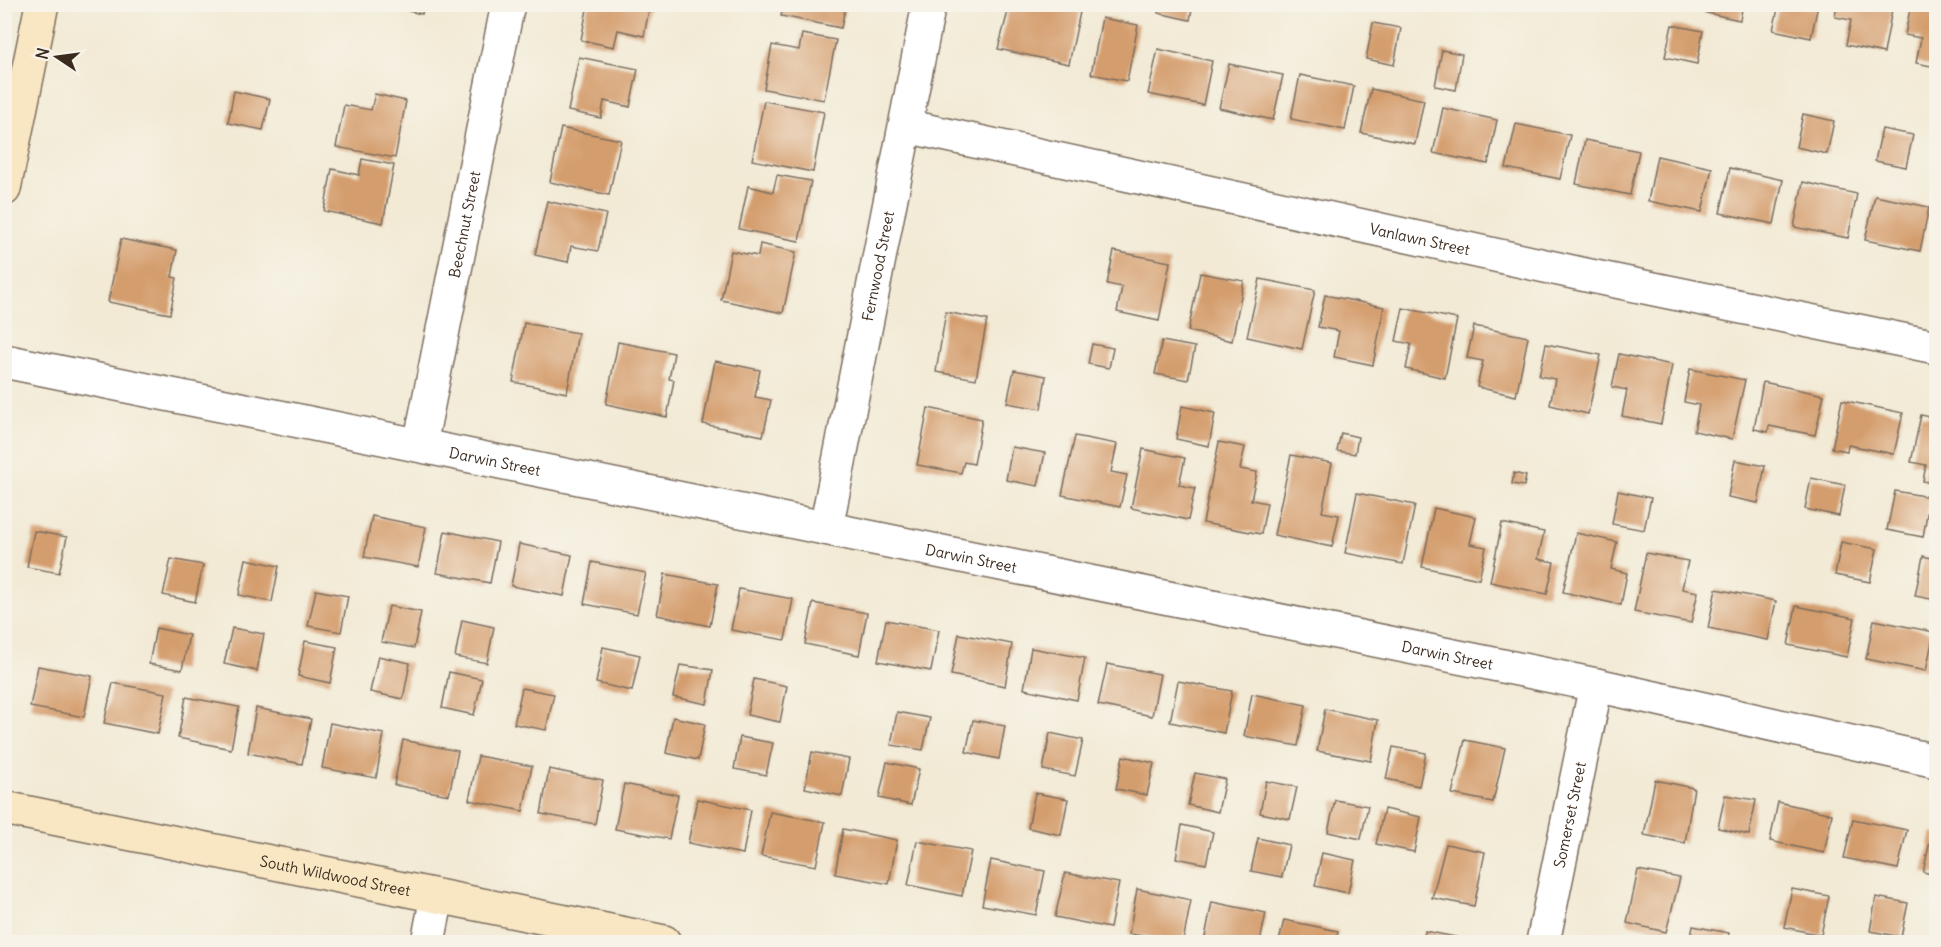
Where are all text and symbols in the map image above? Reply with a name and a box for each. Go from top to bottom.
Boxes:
north arrow [27,27,87,87]
text: N [31,46,53,61]
street label: Beechnut Street [444,169,484,279]
street label: Fernwood Street [857,209,898,323]
street label: Vanlawn Street [1368,218,1472,259]
street label: Darwin Street [448,442,542,479]
street label: Darwin Street [924,539,1019,576]
street label: Darwin Street [1400,636,1495,673]
street label: Somerset Street [1549,760,1589,869]
street label: South Wildwood Street [258,851,412,900]

